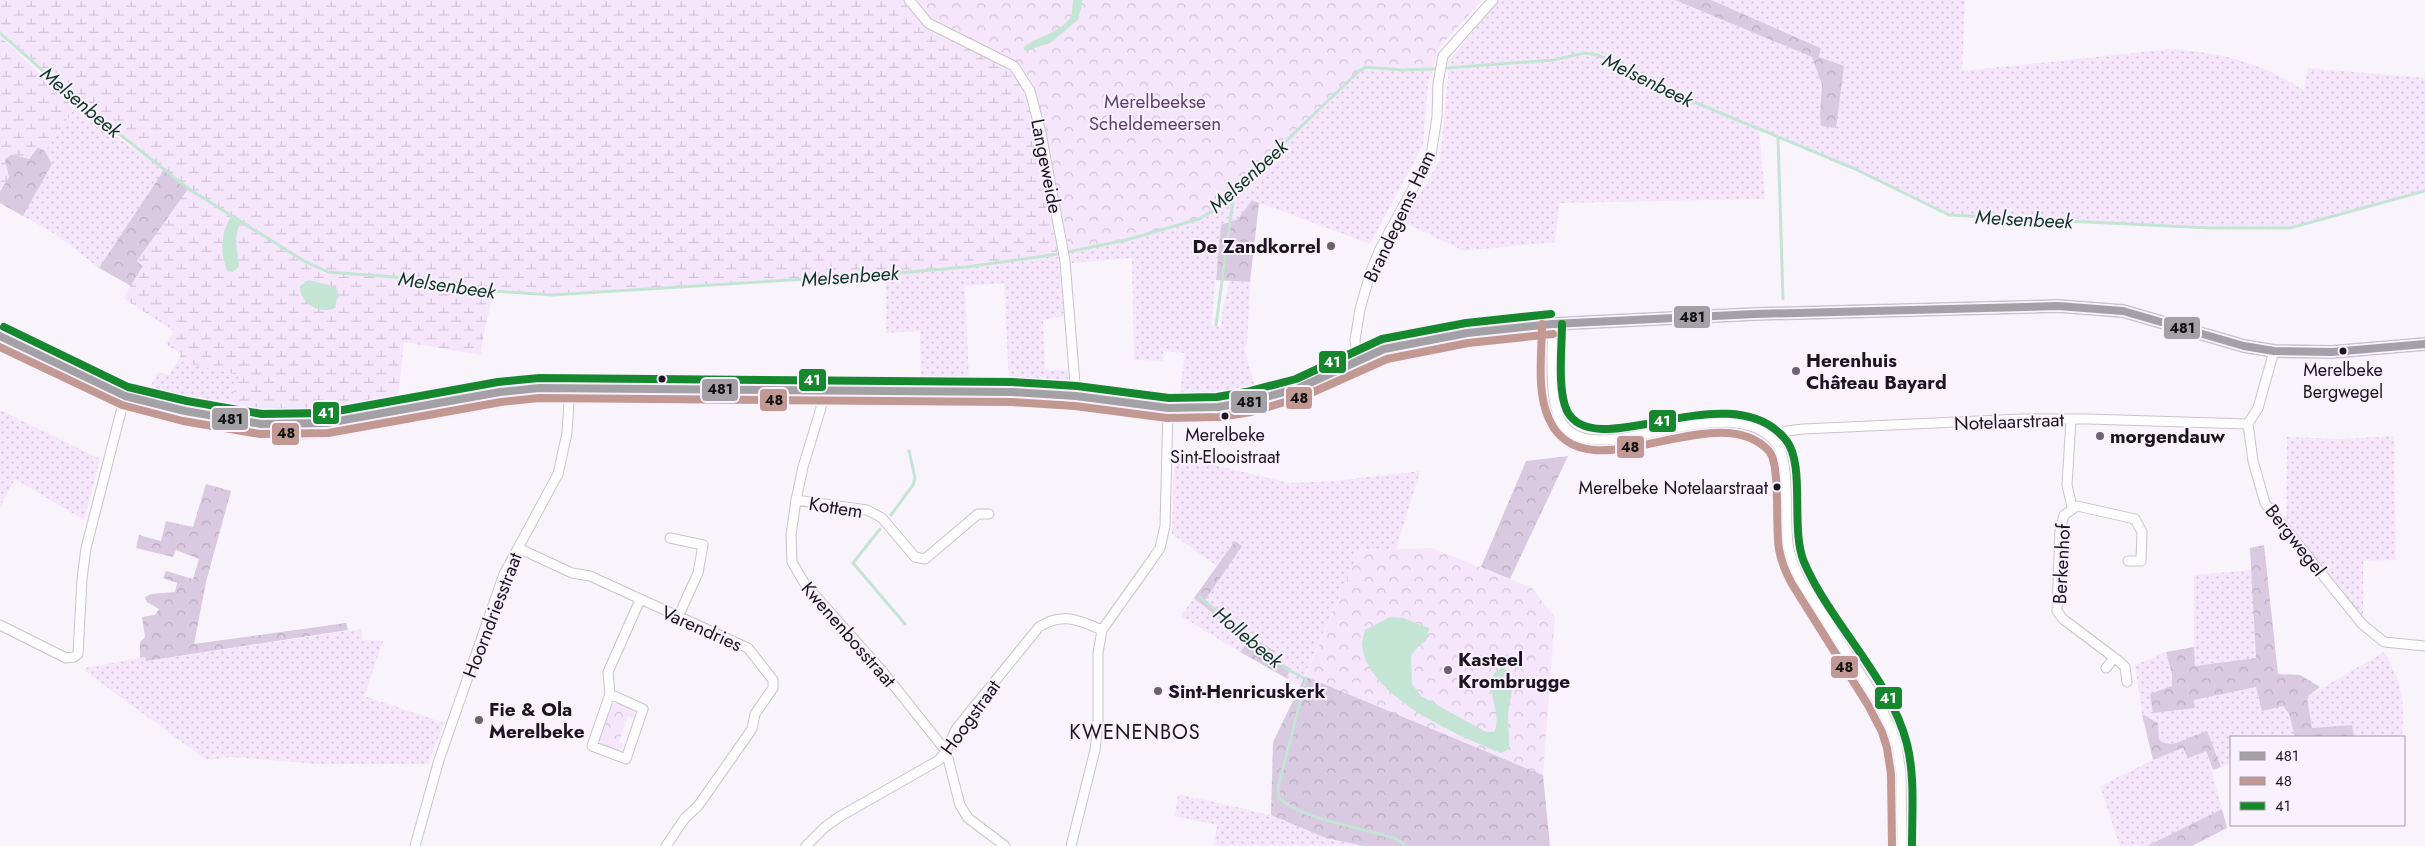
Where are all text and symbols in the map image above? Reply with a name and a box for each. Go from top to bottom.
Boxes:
water label: Melsenbeek [1597,46,1699,116]
water label: Melsenbeek [34,60,129,146]
park label: Merelbeekse Scheldemeersen [1089,88,1221,137]
street label: Langeweide [1024,116,1069,216]
water label: Melsenbeek [1202,132,1295,220]
street label: Brandegems Ham [1357,146,1442,287]
water label: Melsenbeek [1974,202,2075,237]
place label: De Zandkorrel [1193,233,1321,260]
marker: De Zandkorrel [1325,240,1337,252]
water label: Melsenbeek [800,259,901,294]
water label: Melsenbeek [396,264,499,307]
line badge: 481 [1673,305,1711,329]
text: 481 [1679,307,1705,327]
line badge: 481 [2163,316,2201,340]
text: 481 [2169,318,2195,338]
marker: Merelbeke Bergwegel [2338,346,2348,356]
place label: Herenhuis Château Bayard [1806,347,1947,396]
line badge: 41 [1318,350,1347,374]
text: 41 [1324,352,1340,372]
place label: Merelbeke Bergwegel [2303,357,2383,405]
marker: Herenhuis Château Bayard [1790,365,1802,377]
line badge: 41 [798,368,827,392]
text: 41 [804,370,820,390]
unlabelled marker [657,374,667,384]
line badge: 481 [701,378,739,402]
text: 481 [707,379,733,399]
line badge: 48 [1285,386,1313,410]
line badge: 48 [759,388,788,412]
text: 48 [1290,388,1308,408]
text: 48 [765,390,783,410]
line badge: 481 [1230,390,1268,414]
text: 481 [1236,392,1262,412]
line badge: 41 [312,401,340,425]
text: 41 [318,403,334,423]
street label: Notelaarstraat [1953,406,2065,437]
line badge: 481 [211,407,249,431]
text: 481 [217,409,243,429]
line badge: 41 [1648,409,1677,433]
marker: Merelbeke Sint-Elooistraat [1220,411,1230,421]
text: 41 [1654,411,1670,431]
line badge: 48 [271,422,300,446]
place label: Merelbeke Sint-Elooistraat [1170,422,1281,470]
text: 48 [277,423,295,443]
place label: morgendauw [2110,423,2226,450]
marker: morgendauw [2094,430,2106,442]
line badge: 48 [1616,435,1645,459]
text: 48 [1621,437,1639,457]
place label: Merelbeke Notelaarstraat [1579,475,1769,501]
marker: Merelbeke Notelaarstraat [1772,482,1782,492]
street label: Kottem [807,490,865,525]
street label: Bergwegel [2259,499,2332,582]
street label: Berkenhof [2046,523,2077,605]
street label: Hoorndriesstraat [456,548,529,682]
street label: Kwenenbosstraat [795,576,903,693]
street label: Varendries [657,599,747,658]
water label: Hollebeek [1207,600,1290,676]
place label: Kasteel Krombrugge [1458,646,1570,695]
line badge: 48 [1830,655,1859,679]
text: 48 [1835,657,1853,677]
marker: Kasteel Krombrugge [1442,664,1454,676]
street label: Hoogstraat [934,674,1007,760]
place label: Sint-Henricuskerk [1168,678,1325,705]
marker: Sint-Henricuskerk [1152,685,1164,697]
line badge: 41 [1874,686,1903,710]
text: 41 [1880,688,1896,708]
place label: Fie & Ola Merelbeke [489,696,585,745]
marker: Fie & Ola Merelbeke [473,714,485,726]
district label: KWENENBOS [1069,718,1201,747]
legend [2230,736,2405,826]
text: 481 [2275,745,2299,767]
text: 48 [2275,770,2292,792]
text: 41 [2275,795,2291,817]

